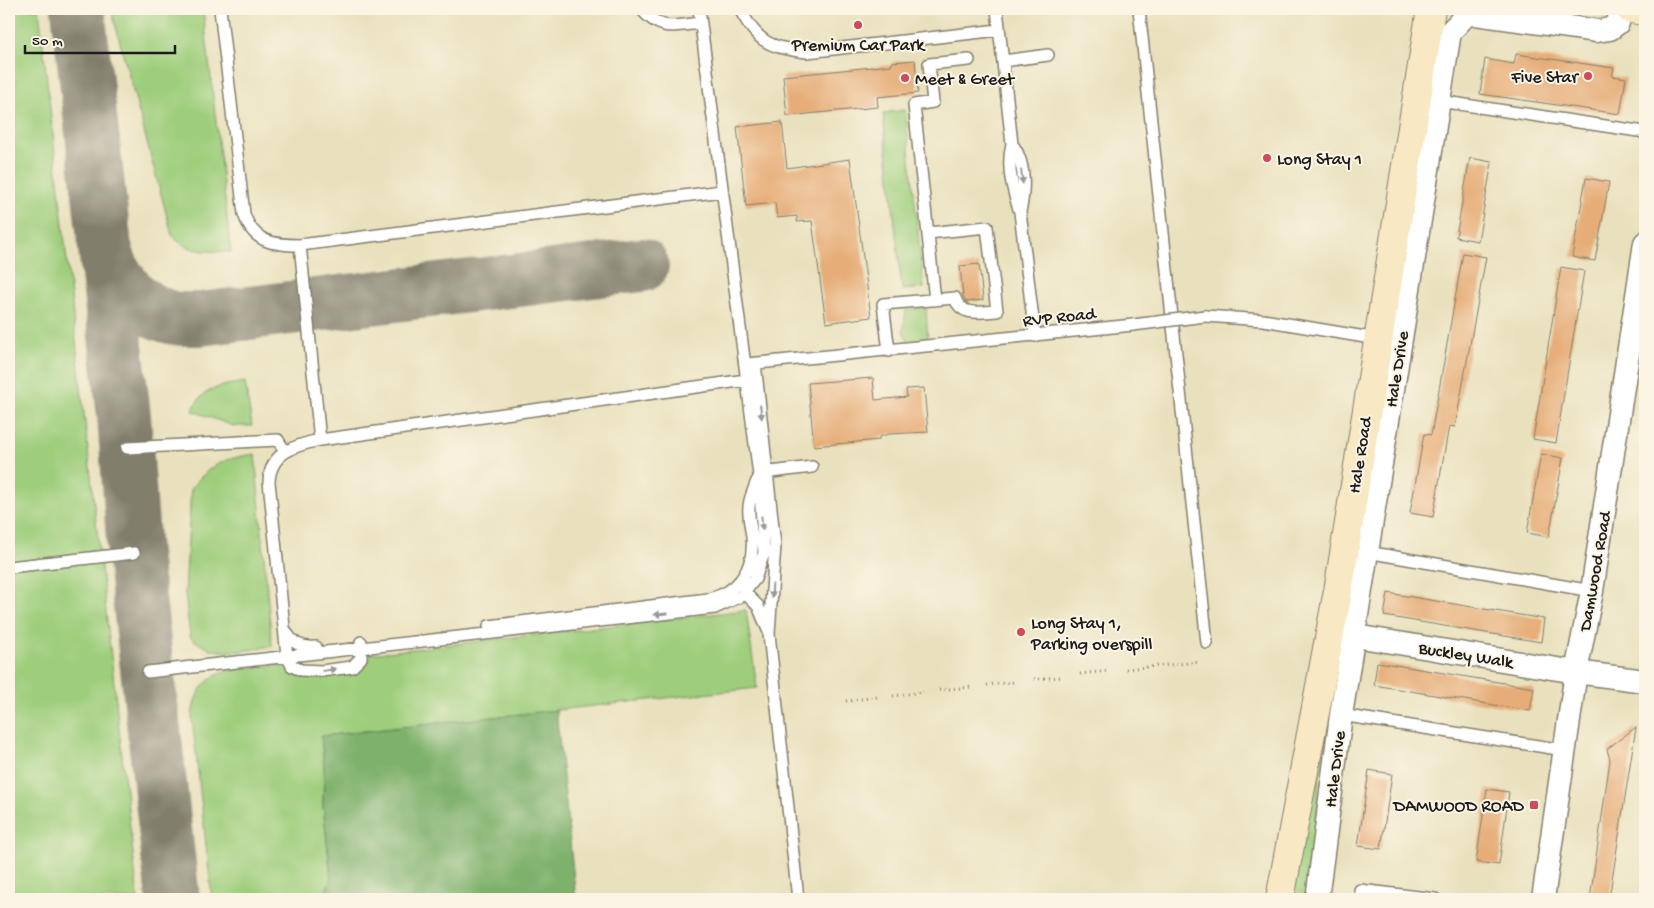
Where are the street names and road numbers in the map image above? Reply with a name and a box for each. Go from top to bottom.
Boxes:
street label: RVP Road [1022,304,1098,333]
street label: Hale Drive [1382,329,1415,409]
street label: Hale Road [1345,414,1378,495]
street label: Damwood Road [1575,508,1618,634]
street label: Buckley Walk [1416,638,1516,675]
street label: Hale Drive [1321,729,1352,809]

